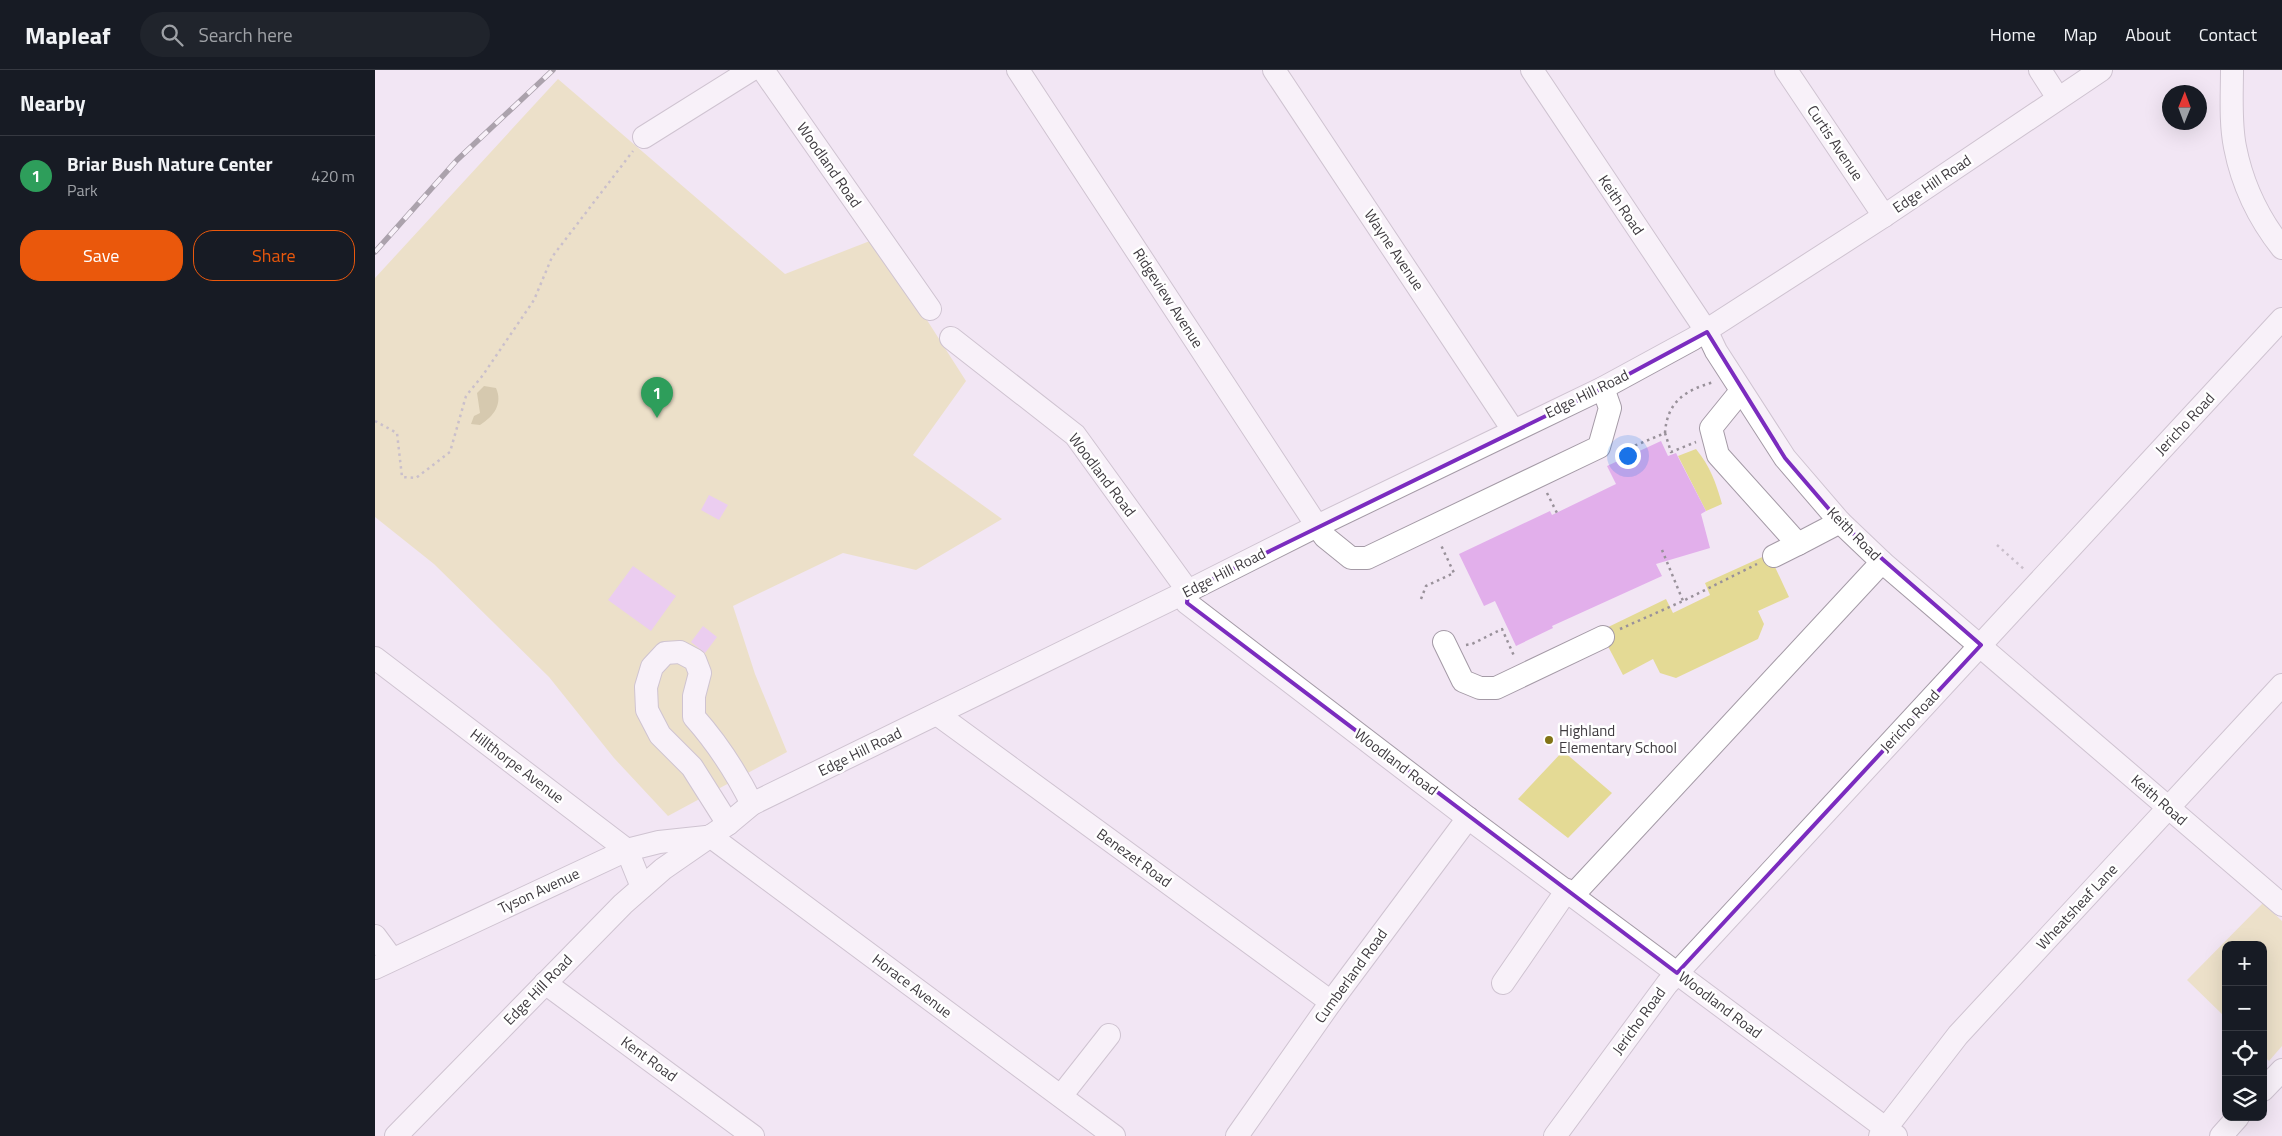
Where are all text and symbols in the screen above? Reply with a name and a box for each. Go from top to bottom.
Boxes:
search box [140,12,490,57]
text: Mapleaf [25,17,110,53]
text: Search here [198,20,293,49]
icon: search [158,21,186,49]
text: Home [1990,21,2036,48]
text: Map [2064,21,2097,48]
text: About [2125,21,2171,48]
text: Contact [2199,21,2257,48]
north arrow [2162,85,2207,130]
text: Nearby [20,87,85,119]
street label: Curtis Avenue [1802,100,1869,185]
street label: Woodland Road [791,117,867,212]
text: Briar Bush Nature Center [67,149,273,178]
street label: Edge Hill Road [1888,149,1976,219]
text: 1 [32,164,40,188]
text: 420 m [311,164,355,188]
street label: Keith Road [1593,170,1650,239]
text: Park [67,178,98,202]
street label: Wayne Avenue [1359,204,1430,295]
button: Save [20,230,183,281]
button: Share [193,230,355,281]
street label: Ridgeview Avenue [1127,243,1209,352]
street label: Edge Hill Road [1541,363,1633,424]
pin: 1 [641,377,673,418]
street label: Jericho Road [2149,387,2220,460]
street label: Woodland Road [1063,428,1142,521]
your location [1615,443,1641,469]
street label: Keith Road [1822,501,1887,566]
street label: Edge Hill Road [1178,542,1269,603]
street label: Jericho Road [1874,684,1945,757]
place label: Highland Elementary School [1559,719,1677,759]
street label: Edge Hill Road [814,721,906,782]
street label: Woodland Road [1350,722,1443,801]
street label: Hillthorpe Avenue [465,723,569,809]
marker: Highland Elementary School [1543,734,1555,746]
street label: Keith Road [2126,769,2193,831]
street label: Benezet Road [1092,822,1177,893]
street label: Wheatsheaf Lane [2031,858,2123,955]
street label: Tyson Avenue [494,862,583,919]
street label: Cumberland Road [1308,924,1393,1028]
map controls [2222,941,2267,1121]
button: + [2222,941,2267,986]
street label: Horace Avenue [867,948,957,1023]
street label: Edge Hill Road [498,949,577,1030]
street label: Woodland Road [1674,965,1767,1044]
street label: Jericho Road [1606,982,1671,1059]
button: − [2222,986,2267,1031]
street label: Kent Road [616,1030,682,1087]
button: locate [2222,1031,2267,1076]
button: layers [2222,1076,2267,1121]

